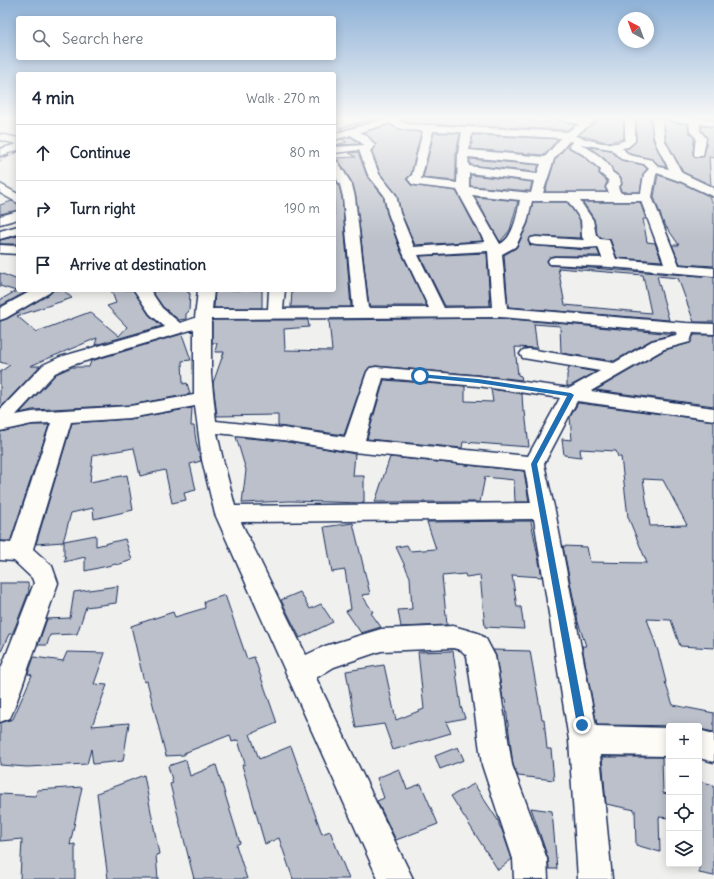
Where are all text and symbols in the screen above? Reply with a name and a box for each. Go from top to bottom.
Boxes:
north arrow [618,12,654,48]
search box [16,16,336,60]
icon: search [30,27,52,49]
text: Search here [62,29,143,48]
text: 4 min [32,87,74,109]
text: Walk · 270 m [246,90,320,107]
icon: ahead [32,142,54,164]
text: Continue [70,143,131,162]
text: 80 m [289,144,320,161]
icon: right [32,198,54,220]
text: Turn right [70,199,135,218]
text: 190 m [284,200,320,217]
icon: arrive [32,254,54,276]
text: Arrive at destination [70,255,206,274]
route start [411,367,429,385]
route end [573,716,591,734]
map controls [666,723,702,867]
button: + [666,723,702,759]
button: − [666,759,702,795]
button: locate [666,795,702,831]
button: layers [666,831,702,867]

